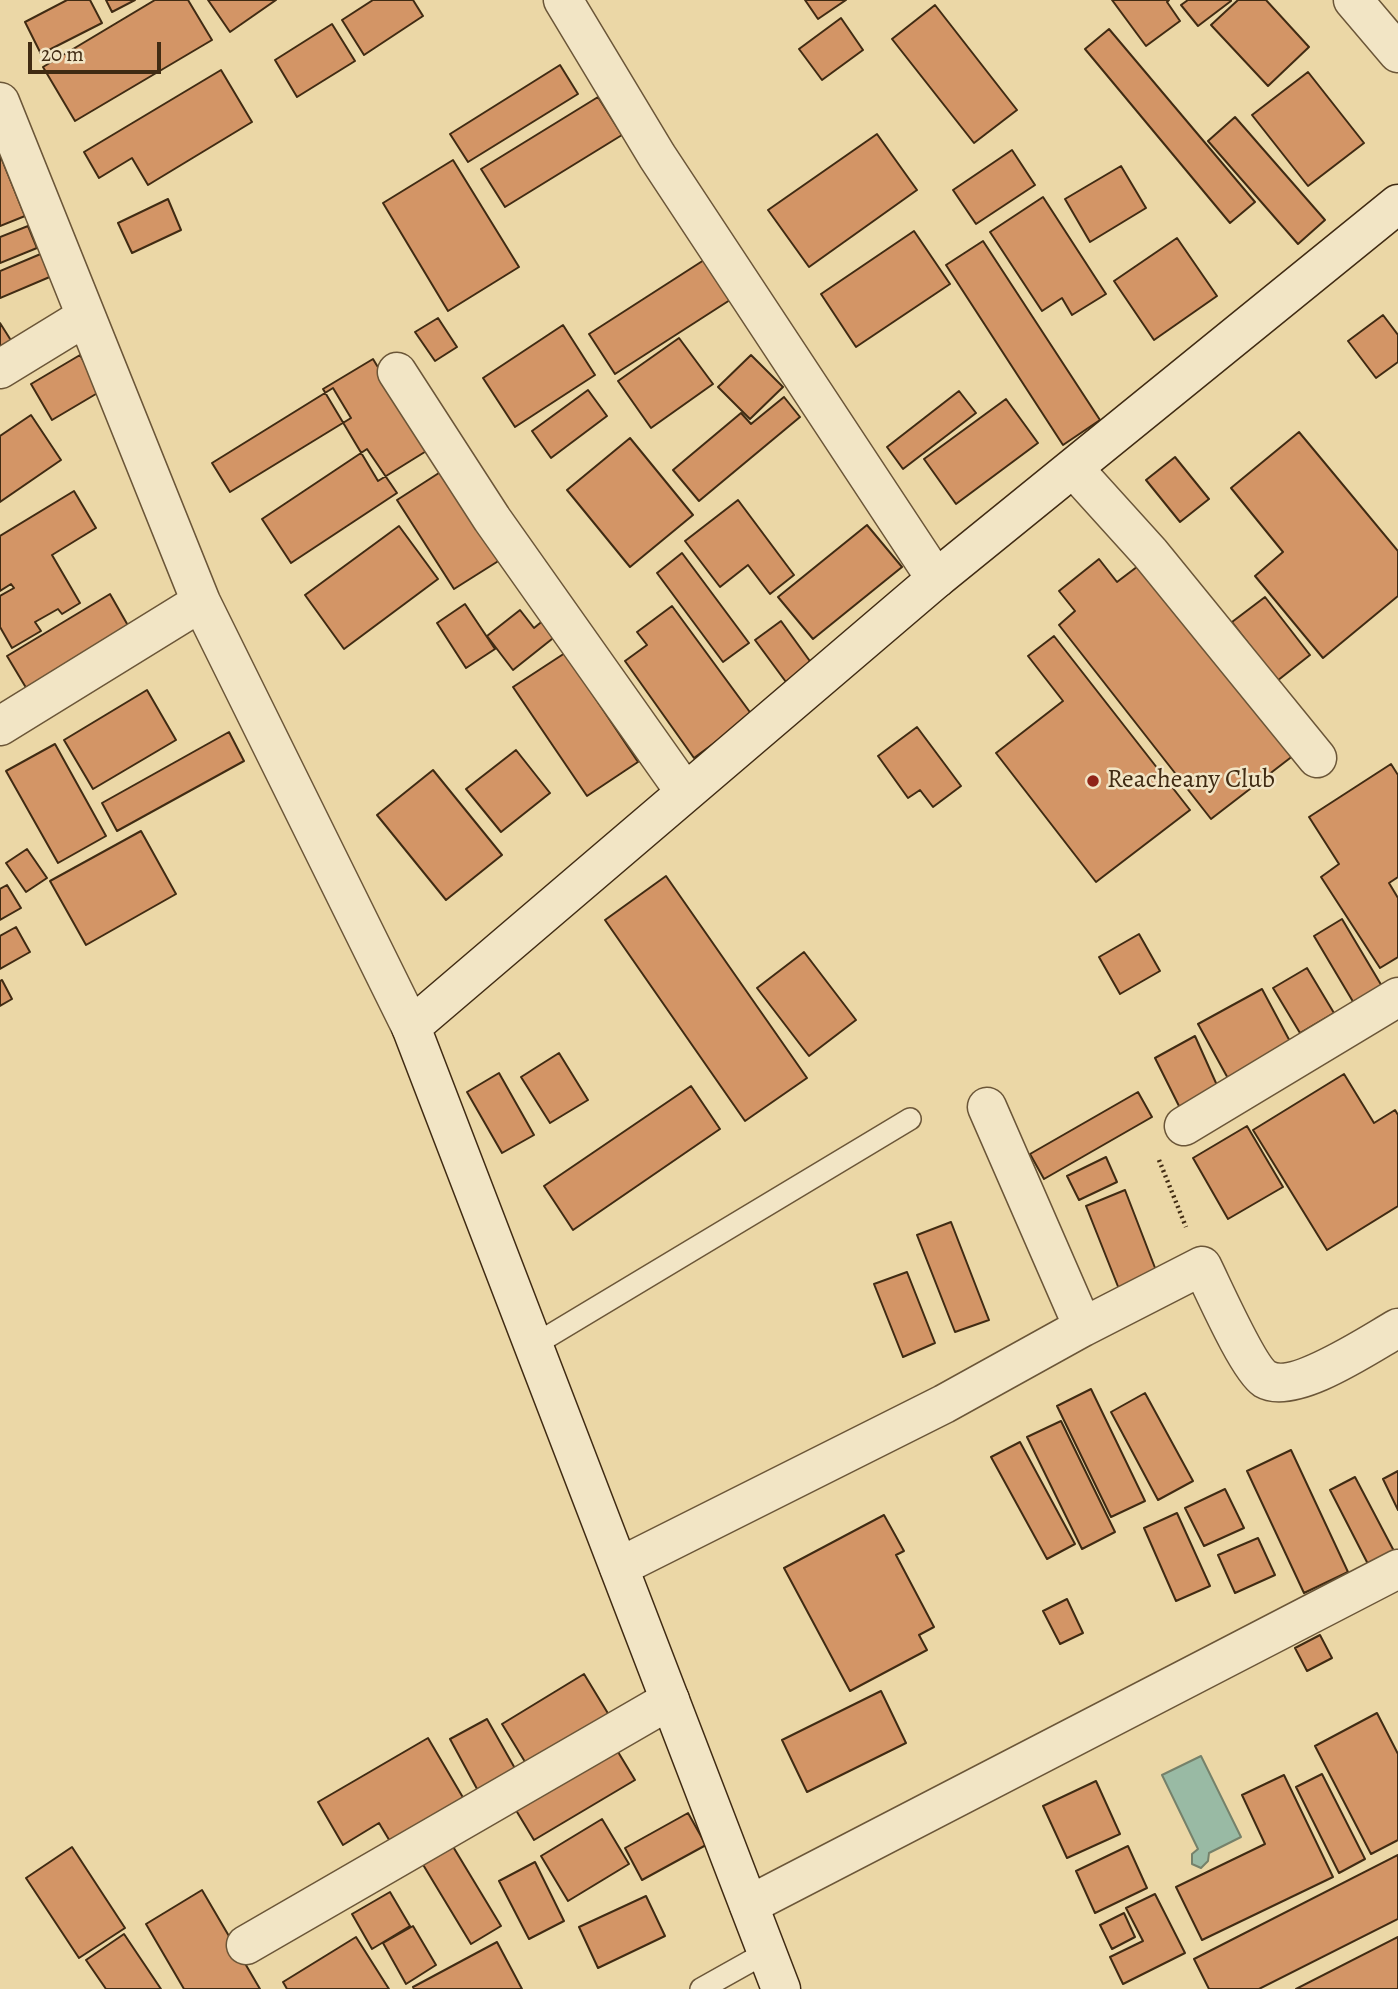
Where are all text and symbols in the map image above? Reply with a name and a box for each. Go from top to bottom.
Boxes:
scale bar [32,28,164,72]
text: 20 m [41,40,84,68]
place label: Reacheany Club [1107,765,1275,797]
marker: Reacheany Club [1085,773,1101,789]

